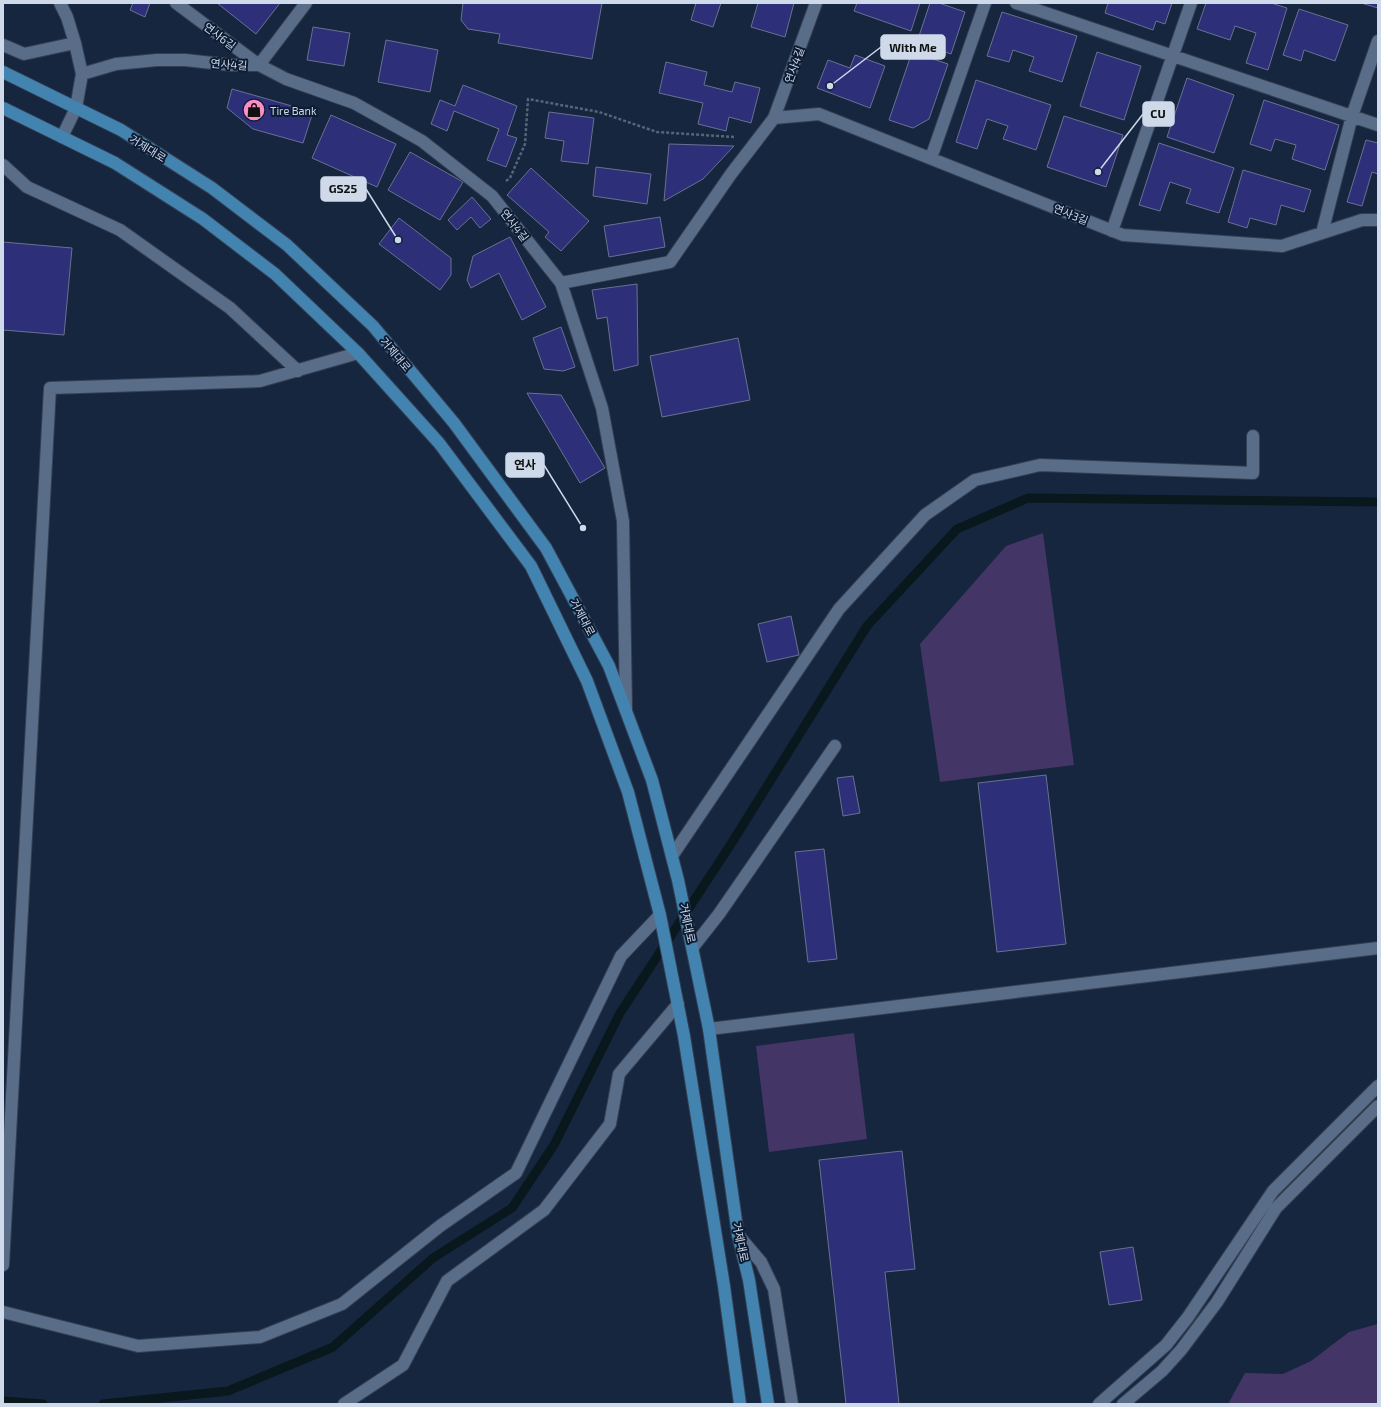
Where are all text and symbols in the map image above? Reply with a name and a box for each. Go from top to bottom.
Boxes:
street label: 연사6길 [201,20,239,52]
callout: With Me [881,35,945,59]
text: With Me [889,40,937,54]
street label: 연사4길 [782,45,806,85]
street label: 연사4길 [210,56,248,72]
shop icon: Tire Bank [241,97,267,123]
callout: CU [1143,102,1174,126]
place label: Tire Bank [270,104,317,117]
text: CU [1150,106,1166,120]
street label: 거제대로 [127,132,169,164]
callout: GS25 [321,177,366,201]
text: GS25 [329,181,358,195]
street label: 연사3길 [1052,201,1090,227]
street label: 연사4길 [498,206,532,244]
street label: 거제대로 [378,334,414,374]
callout: 연사 [506,453,544,477]
text: 연사 [514,457,536,471]
street label: 거제대로 [568,596,598,638]
street label: 거제대로 [677,902,699,944]
street label: 거제대로 [730,1221,752,1263]

